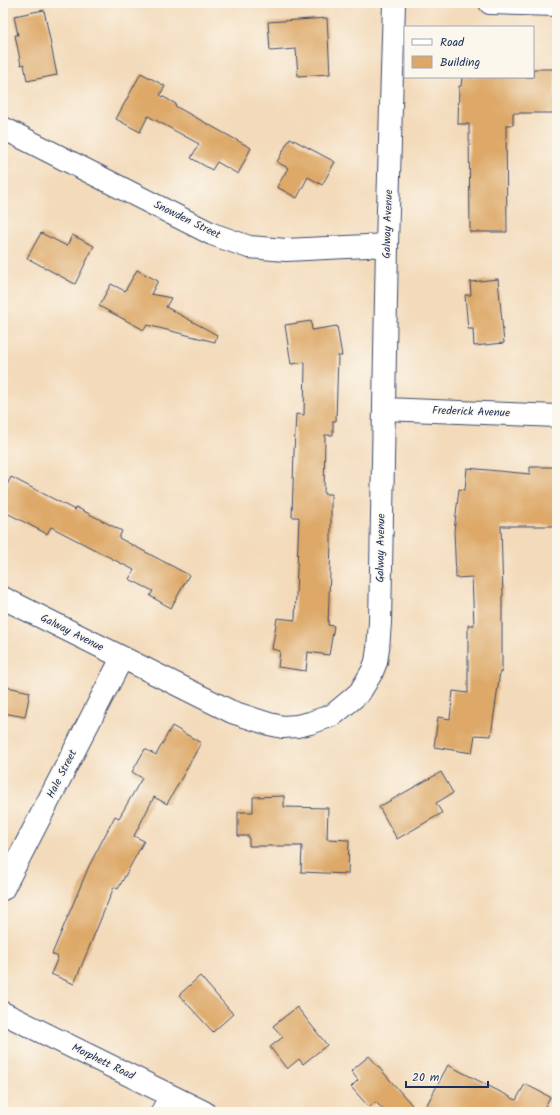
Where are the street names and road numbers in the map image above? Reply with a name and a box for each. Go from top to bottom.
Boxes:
street label: Galway Avenue [378,189,398,259]
street label: Snowden Street [150,196,224,244]
street label: Frederick Avenue [432,402,510,422]
street label: Galway Avenue [371,513,391,583]
street label: Galway Avenue [37,609,107,657]
street label: Hale Street [42,746,82,801]
street label: Morphett Road [68,1039,138,1085]

